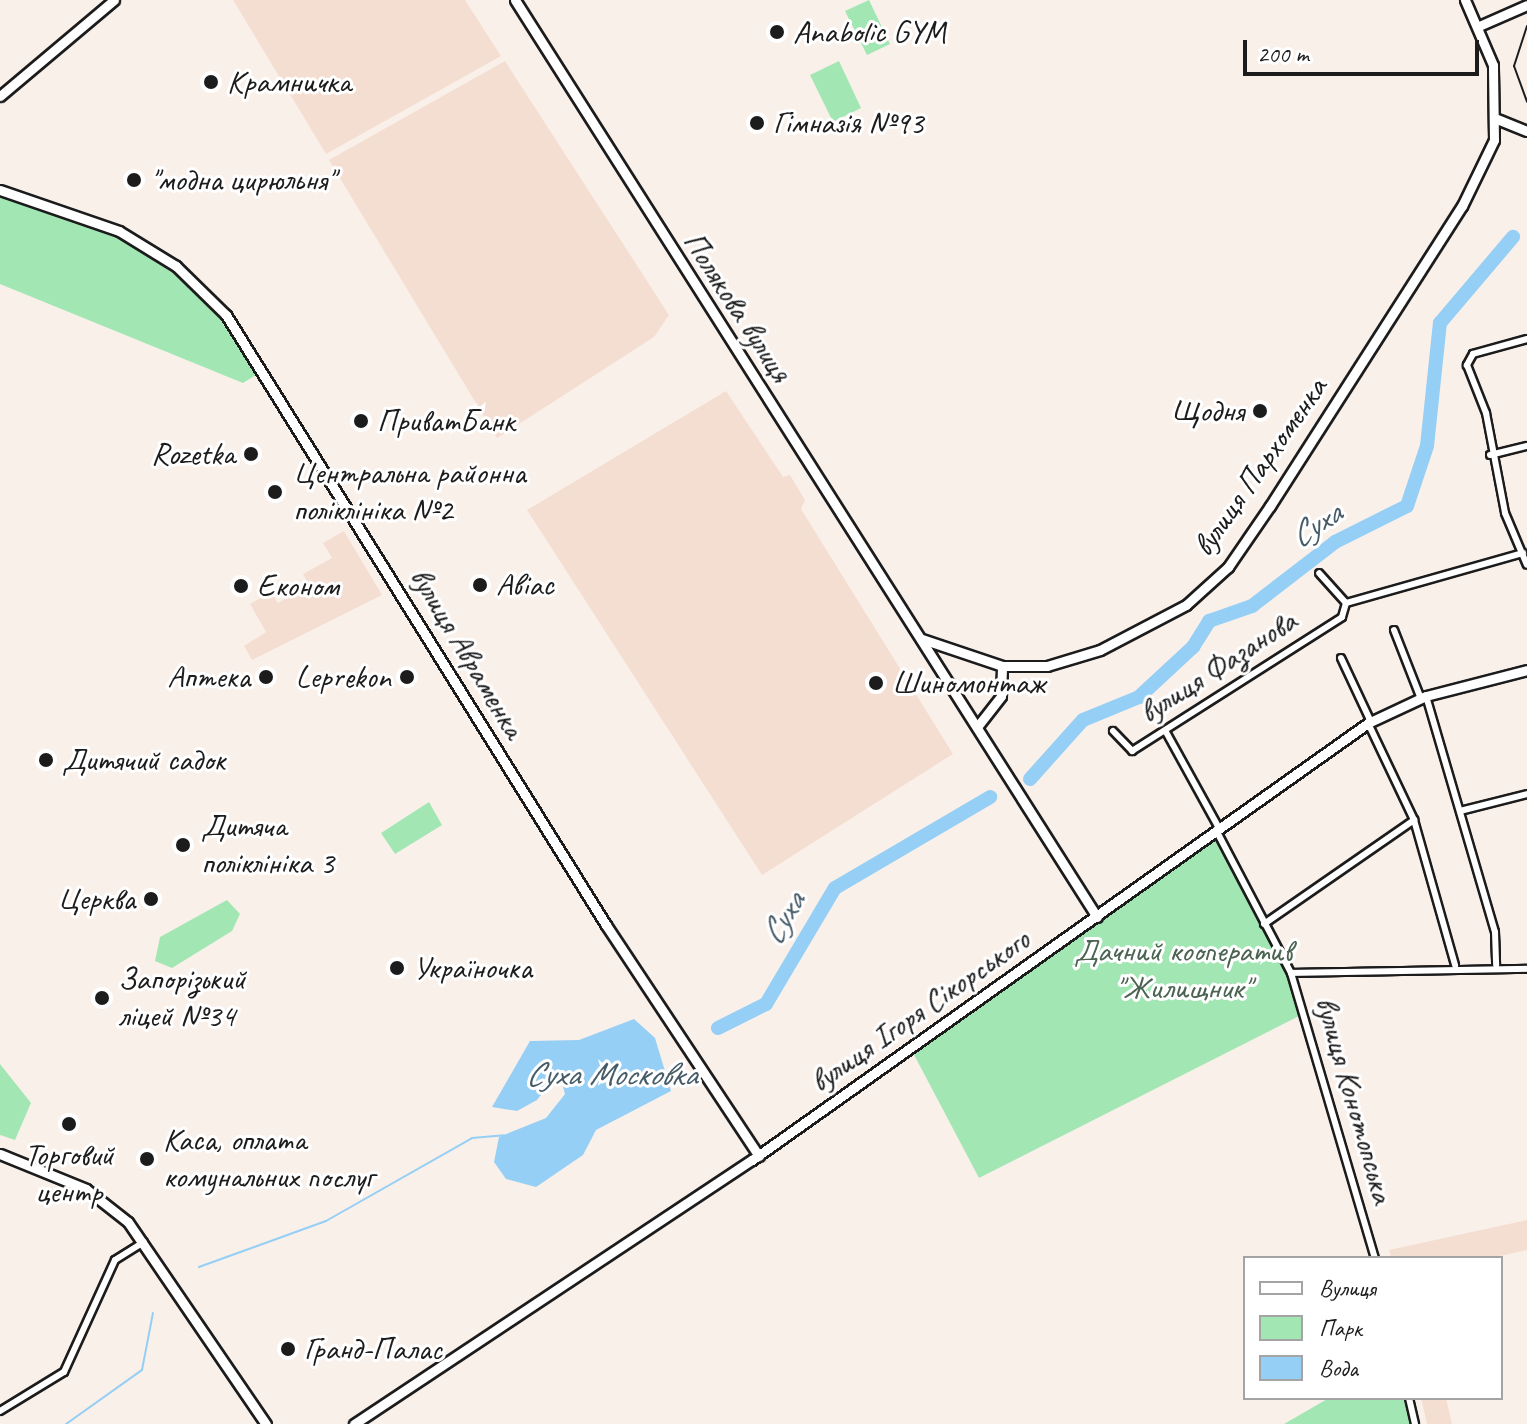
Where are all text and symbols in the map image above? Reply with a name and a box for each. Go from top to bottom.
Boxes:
place label: Anabolic GYM [793,13,946,51]
marker: Anabolic GYM [768,23,786,41]
scale bar [1247,24,1483,74]
text: 200 m [1257,39,1309,69]
place label: Крамничка [227,63,351,101]
marker: Крамничка [202,73,220,91]
place label: Гімназія №93 [773,104,923,142]
marker: Гімназія №93 [748,114,766,132]
place label: "модна цирюльня" [150,161,335,199]
marker: "модна цирюльня" [125,171,143,189]
street label: Полякова вулиця [674,224,800,390]
street label: вулиця Пархоменка [1184,370,1336,564]
place label: Щодня [1172,392,1244,430]
place label: ПриватБанк [377,402,515,440]
marker: Щодня [1251,402,1269,420]
marker: ПриватБанк [352,412,370,430]
place label: Rozetka [151,435,235,473]
marker: Rozetka [242,445,260,463]
place label: Центральна районна поліклініка №2 [293,455,526,530]
marker: Центральна районна поліклініка №2 [264,481,286,503]
water label: Суха [1281,492,1349,556]
street label: вулиця Авраменка [401,561,533,745]
place label: Авіас [496,566,554,604]
place label: Економ [257,567,338,605]
marker: Авіас [471,576,489,594]
marker: Економ [232,577,250,595]
street label: вулиця Фазанова [1132,602,1304,732]
place label: Аптека [167,658,250,696]
place label: Leprekon [296,658,391,696]
place label: Шиномонтаж [892,664,1045,702]
marker: Аптека [257,668,275,686]
marker: Leprekon [398,668,416,686]
marker: Шиномонтаж [867,674,885,692]
place label: Дитячий садок [62,741,225,779]
marker: Дитячий садок [37,751,55,769]
place label: Дитяча поліклініка 3 [201,808,334,883]
marker: Дитяча поліклініка 3 [172,834,194,856]
place label: Церква [57,880,135,918]
water label: Суха [751,885,813,951]
marker: Церква [142,890,160,908]
street label: вулиця Ігоря Сікорського [803,921,1037,1101]
park label: Дачний кооператив "Жилищник" [1074,933,1292,1008]
place label: Україночка [413,949,532,987]
marker: Україночка [388,959,406,977]
place label: Запорізький ліцей №34 [118,961,245,1036]
marker: Запорізький ліцей №34 [93,989,111,1007]
street label: вулиця Конотопська [1306,992,1402,1208]
water label: Суха Московка [525,1054,697,1094]
marker: Торговий центр [60,1115,78,1133]
place label: Каса, оплата комунальних послуг [163,1122,371,1197]
place label: Торговий центр [24,1137,114,1212]
marker: Каса, оплата комунальних послуг [138,1150,156,1168]
legend [1243,1256,1503,1400]
text: Вулиця [1319,1273,1376,1303]
text: Парк [1319,1313,1362,1343]
place label: Гранд-Палас [304,1330,442,1368]
marker: Гранд-Палас [279,1340,297,1358]
text: Вода [1319,1353,1358,1383]

